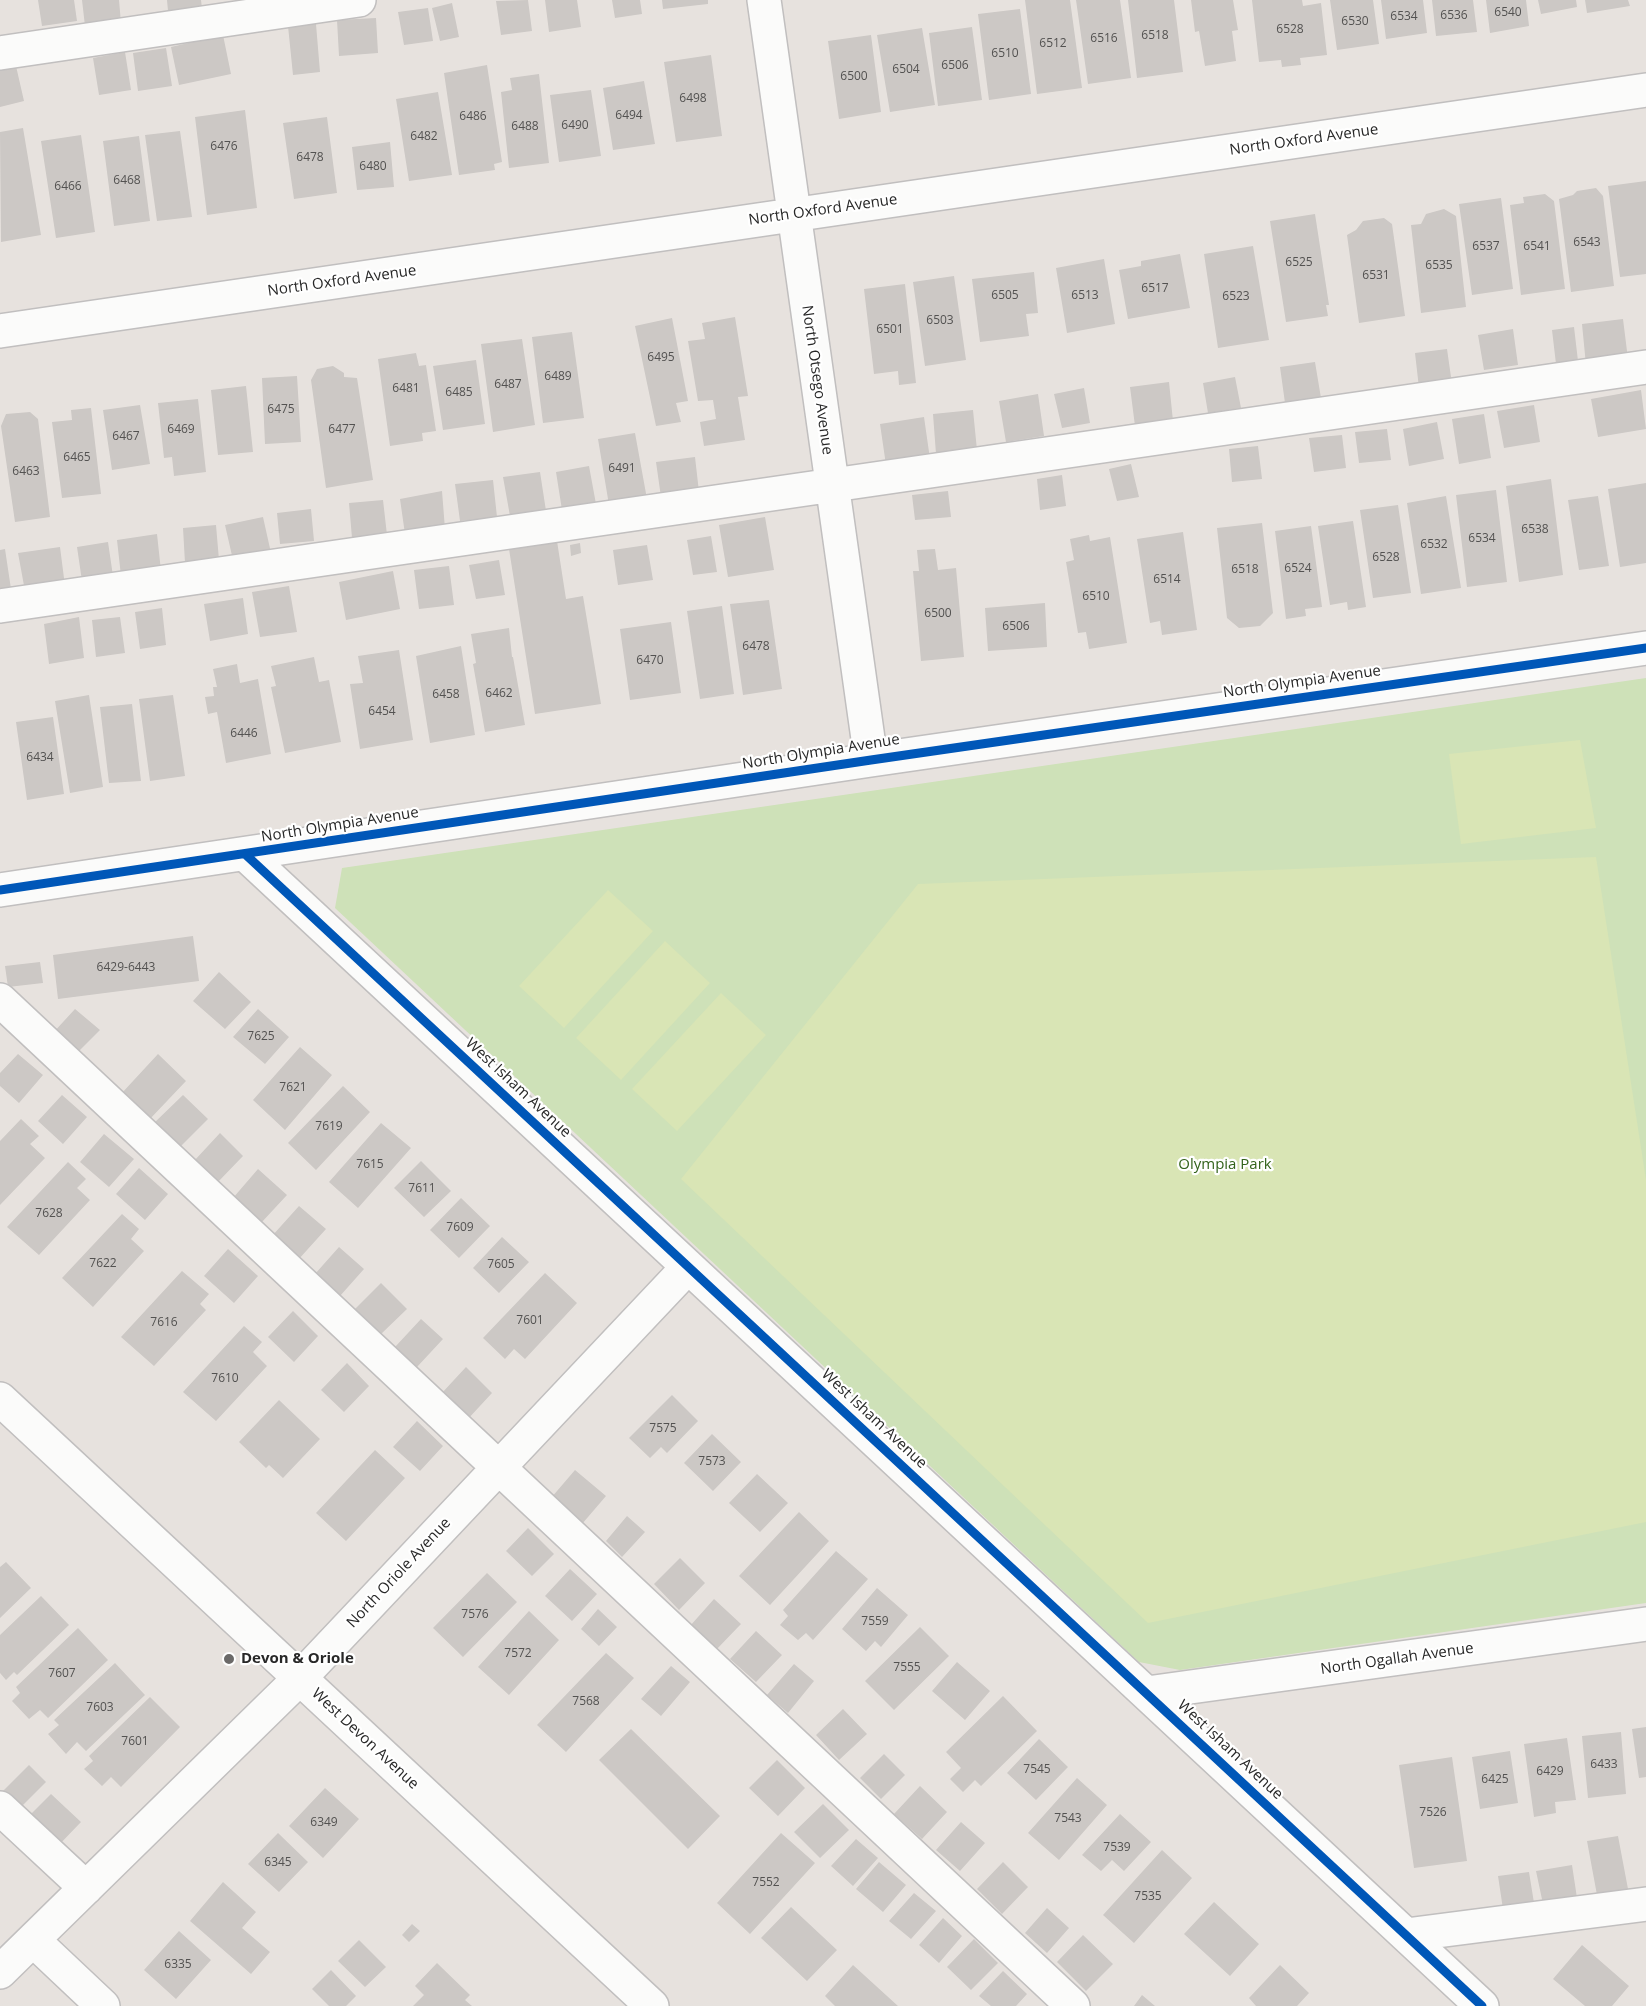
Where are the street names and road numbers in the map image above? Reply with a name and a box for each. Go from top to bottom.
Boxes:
street label: North Oxford Avenue [1229,121,1379,159]
street label: North Oxford Avenue [748,191,898,229]
street label: North Oxford Avenue [267,262,417,300]
street label: North Otsego Avenue [798,304,836,456]
street label: North Olympia Avenue [1222,662,1382,702]
street label: North Olympia Avenue [741,731,901,773]
street label: North Olympia Avenue [260,804,420,846]
street label: West Isham Avenue [462,1035,574,1141]
street label: West Isham Avenue [818,1366,930,1472]
street label: North Oriole Avenue [343,1514,455,1632]
street label: North Ogallah Avenue [1319,1639,1475,1679]
street label: West Devon Avenue [308,1685,422,1793]
street label: West Isham Avenue [1174,1697,1286,1803]

